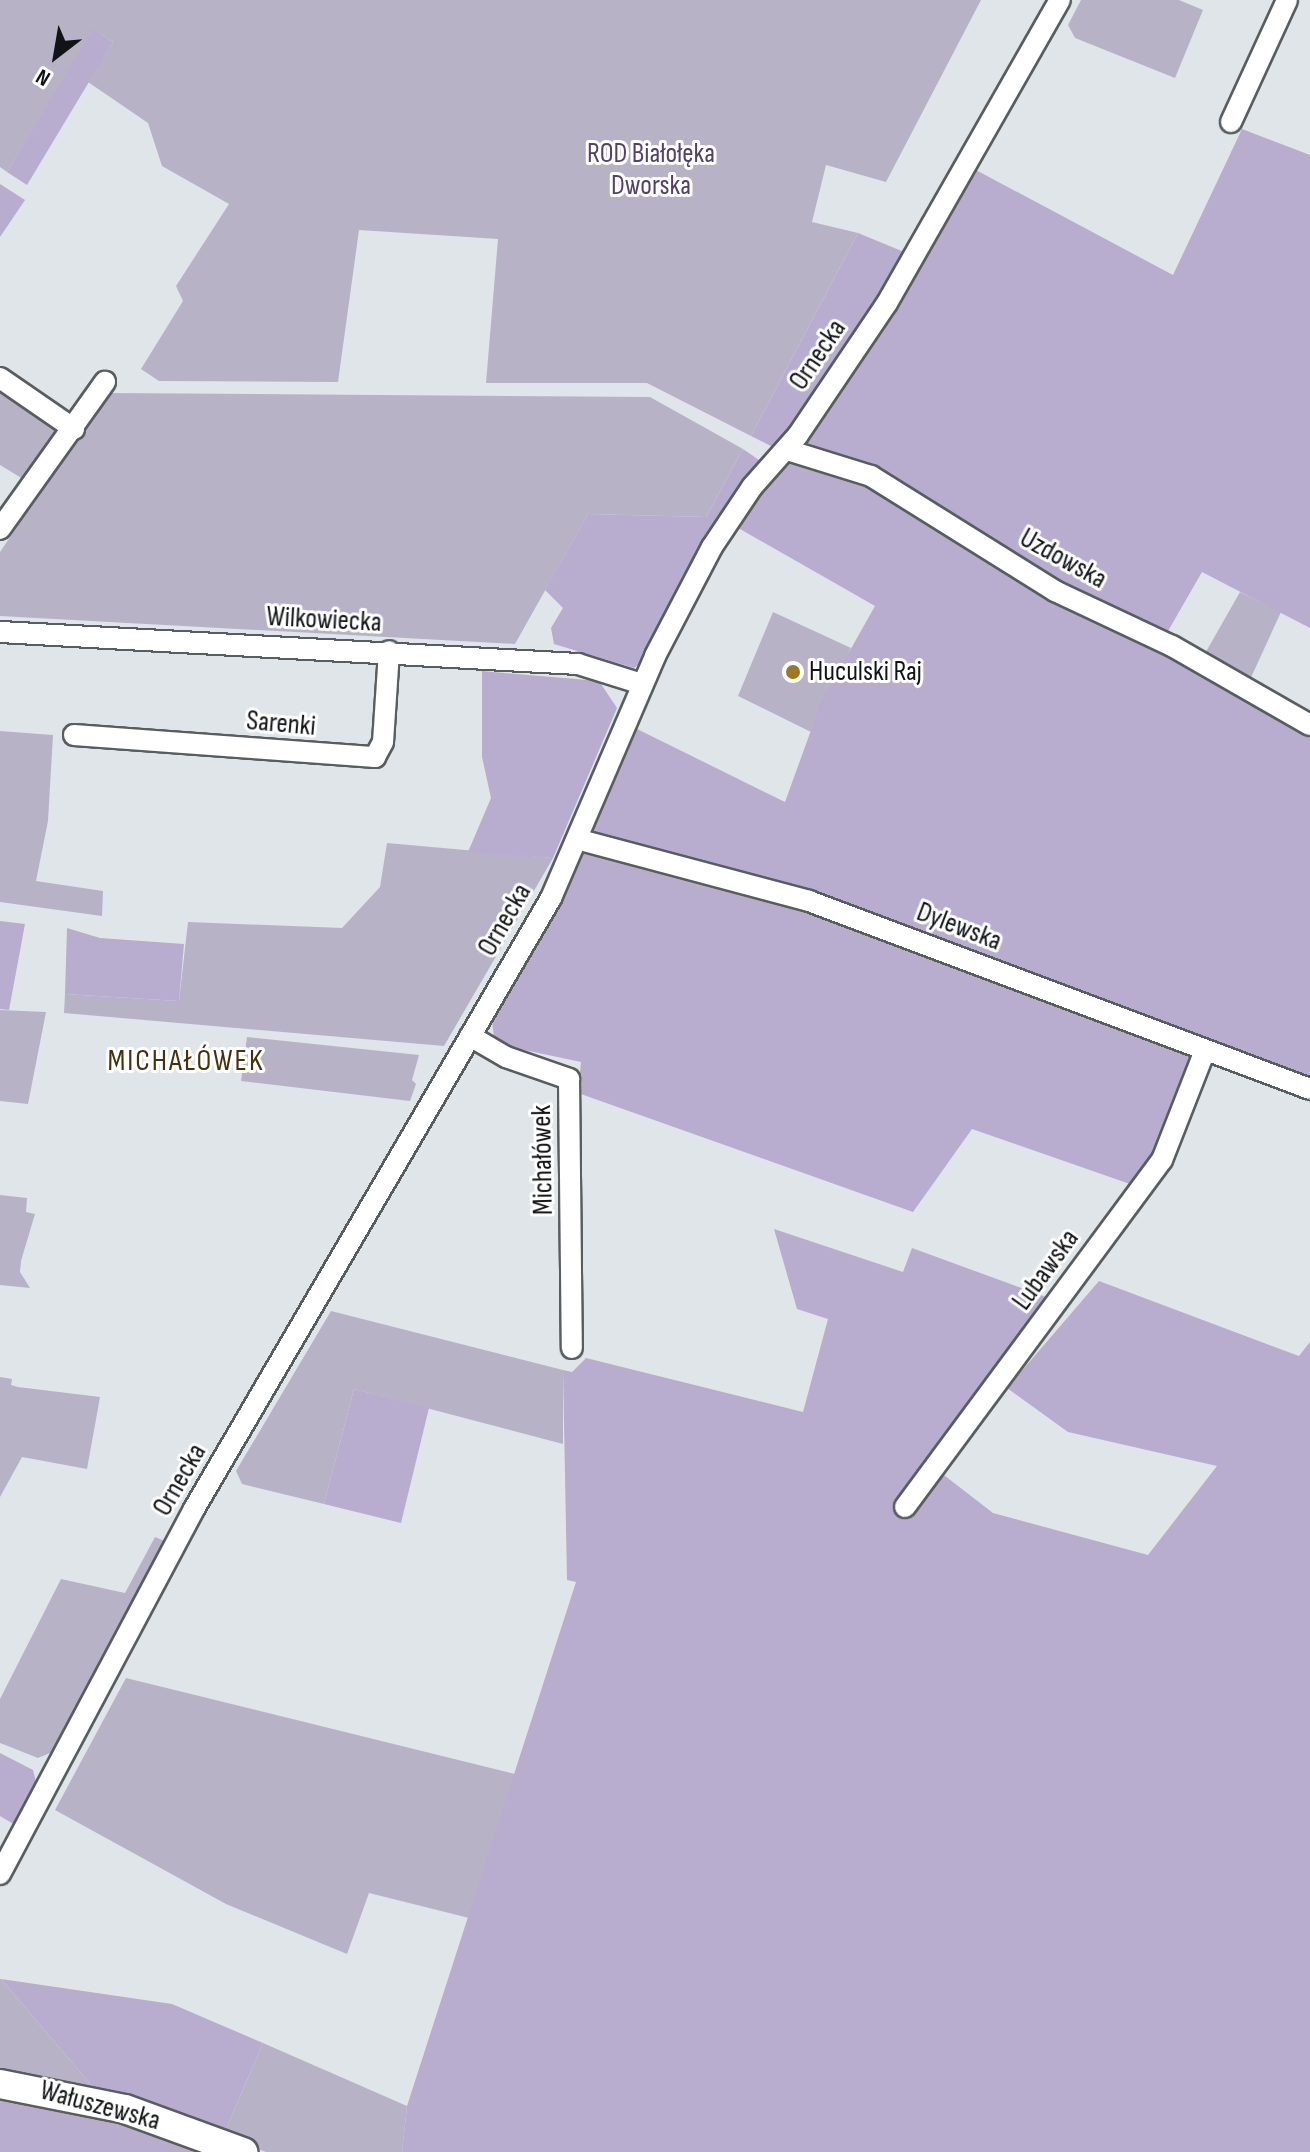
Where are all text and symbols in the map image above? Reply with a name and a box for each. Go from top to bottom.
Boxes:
north arrow [16,16,96,96]
text: N [31,62,55,92]
park label: ROD Białołęka Dworska [587,137,715,203]
street label: Ornecka [782,313,854,397]
street label: Uzdowska [1014,522,1112,596]
street label: Wilkowiecka [266,600,382,640]
place label: Huculski Raj [809,655,922,689]
marker: Huculski Raj [784,663,802,681]
street label: Sarenki [245,704,317,744]
street label: Ornecka [471,878,539,962]
street label: Dylewska [912,896,1006,958]
district label: MICHAŁÓWEK [107,1043,265,1079]
street label: Michałówek [525,1105,561,1215]
street label: Lubawska [1006,1223,1086,1317]
street label: Ornecka [146,1438,214,1522]
street label: Wałuszewska [36,2074,164,2138]

